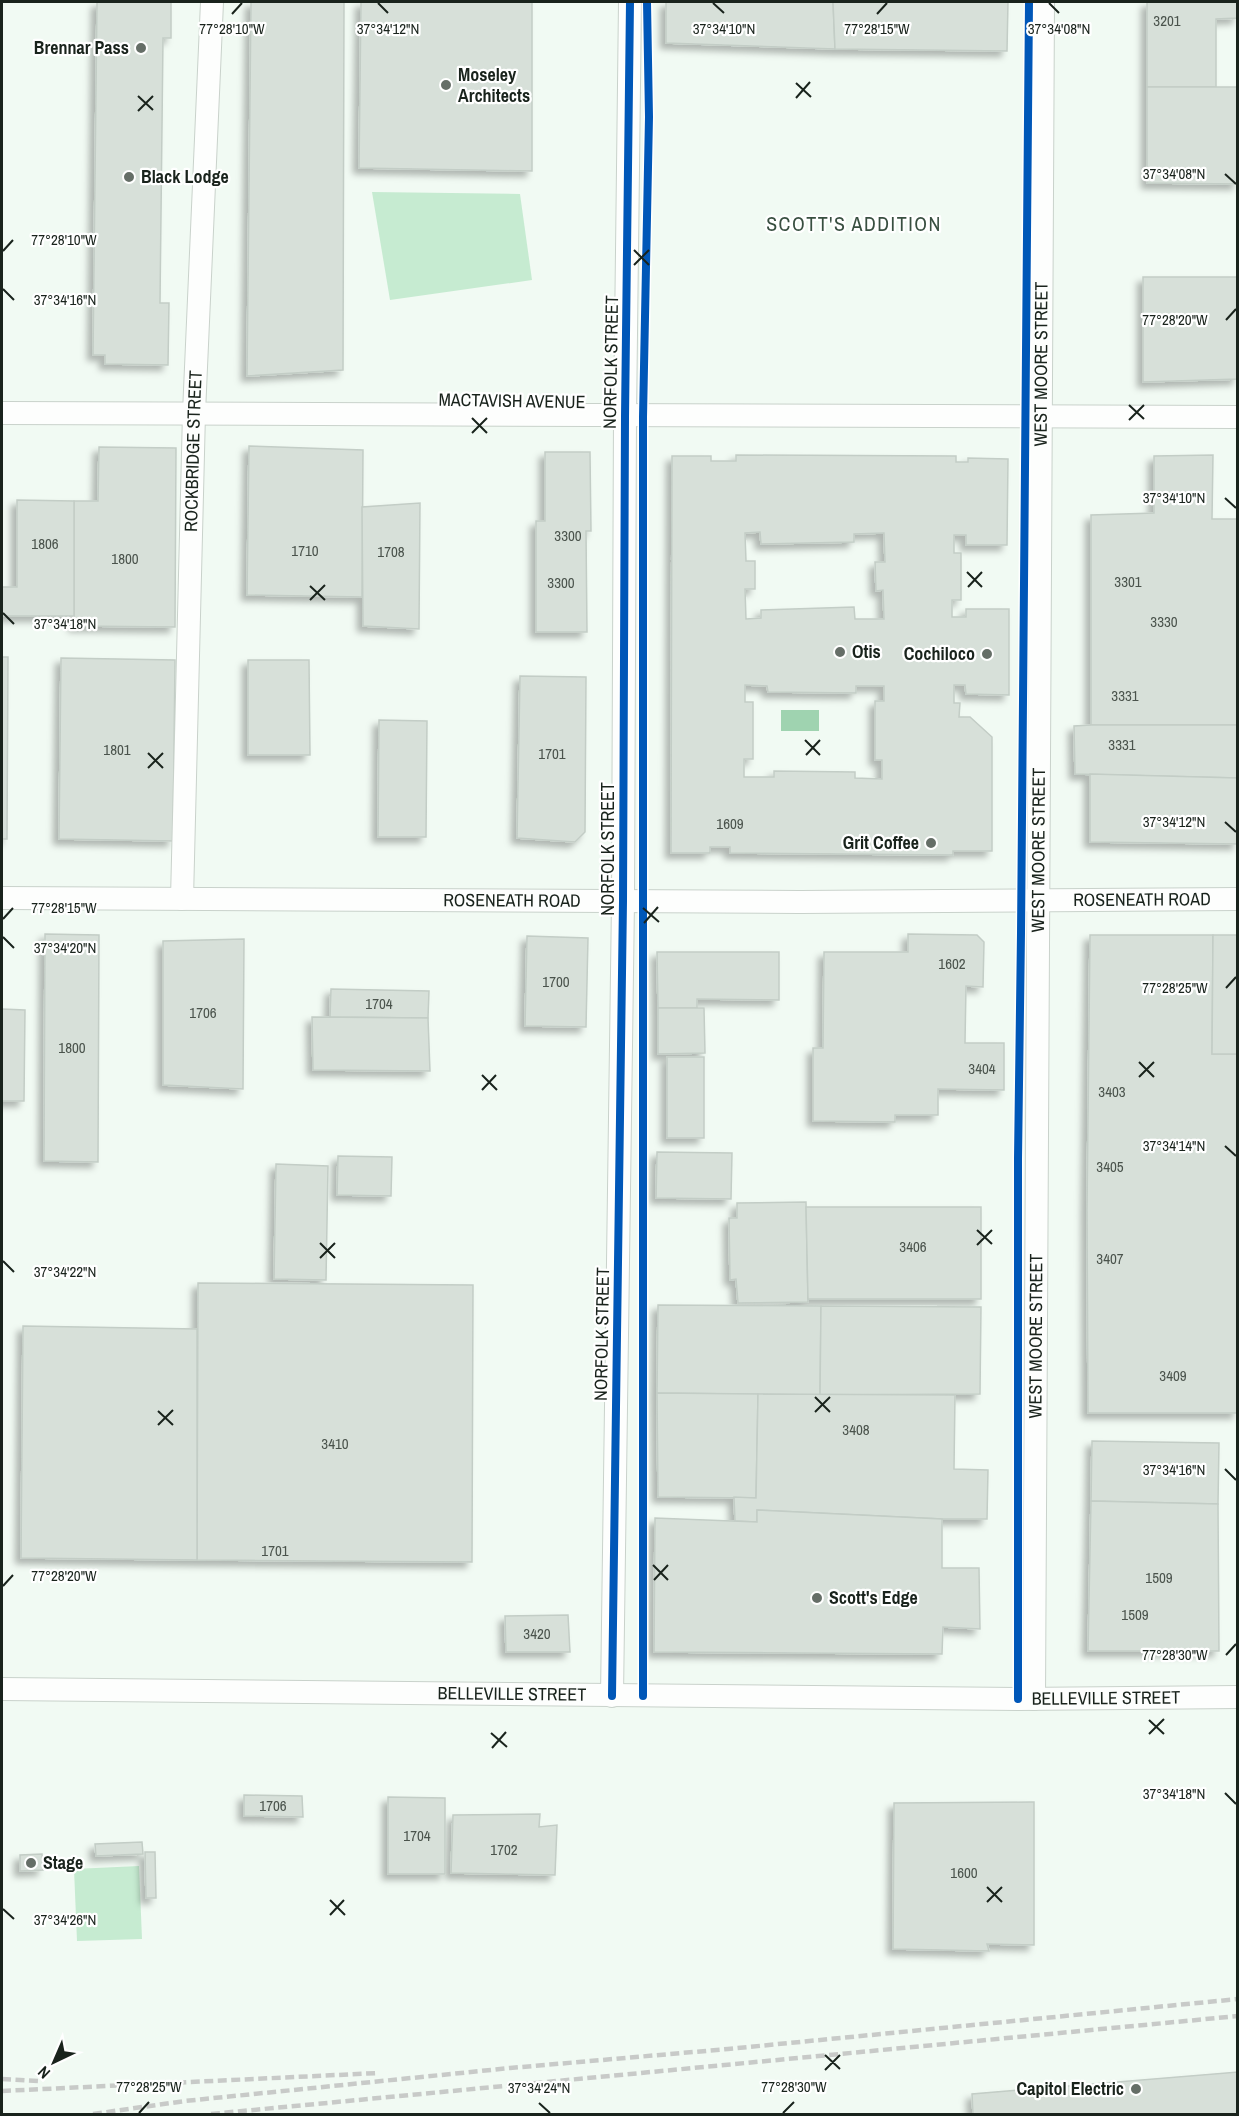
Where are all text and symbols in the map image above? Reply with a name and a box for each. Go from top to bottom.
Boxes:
house number: 3201 [1153,10,1181,31]
text: 77°28'10"W [199,18,265,39]
text: 37°34'12"N [357,18,419,39]
text: 37°34'10"N [693,18,755,39]
text: 77°28'15"W [844,18,910,39]
text: 37°34'08"N [1028,18,1090,39]
place label: Brennar Pass [34,35,129,60]
marker: Brennar Pass [134,41,148,55]
place label: Moseley Architects [458,62,530,108]
marker: Moseley Architects [439,78,453,92]
text: 37°34'08"N [1143,163,1205,184]
place label: Black Lodge [141,164,229,189]
marker: Black Lodge [122,170,136,184]
district label: SCOTT'S ADDITION [766,210,942,237]
text: 77°28'10"W [31,229,97,250]
street label: WEST MOORE STREET [1028,282,1054,446]
text: 37°34'16"N [34,289,96,310]
street label: NORFOLK STREET [597,295,624,429]
text: 77°28'20"W [1142,309,1208,330]
street label: ROCKBRIDGE STREET [178,370,208,532]
street label: MACTAVISH AVENUE [438,387,586,414]
text: 37°34'10"N [1143,487,1205,508]
house number: 3300 [554,525,582,546]
house number: 1806 [31,533,59,554]
house number: 1710 [291,540,319,561]
house number: 1708 [377,541,405,562]
house number: 1800 [111,548,139,569]
house number: 3301 [1114,571,1142,592]
house number: 3300 [547,572,575,593]
house number: 3330 [1150,611,1178,632]
text: 37°34'18"N [34,613,96,634]
place label: Otis [852,639,881,664]
place label: Cochiloco [904,641,975,666]
marker: Otis [833,645,847,659]
marker: Cochiloco [980,647,994,661]
house number: 3331 [1111,685,1139,706]
house number: 3331 [1108,734,1136,755]
house number: 1801 [103,739,131,760]
house number: 1701 [538,743,566,764]
street label: WEST MOORE STREET [1025,768,1051,932]
street label: NORFOLK STREET [595,782,620,916]
text: 37°34'12"N [1143,811,1205,832]
house number: 1609 [716,813,744,834]
place label: Grit Coffee [843,830,919,855]
marker: Grit Coffee [924,836,938,850]
street label: ROSENEATH ROAD [1073,886,1211,912]
street label: ROSENEATH ROAD [443,887,581,913]
text: 77°28'15"W [31,897,97,918]
text: 37°34'20"N [34,937,96,958]
house number: 1602 [938,953,966,974]
house number: 1700 [542,971,570,992]
text: 77°28'25"W [1142,977,1208,998]
house number: 1704 [365,993,393,1014]
house number: 1706 [189,1002,217,1023]
house number: 1800 [58,1037,86,1058]
house number: 3404 [968,1058,996,1079]
house number: 3403 [1098,1081,1126,1102]
text: 37°34'14"N [1143,1135,1205,1156]
house number: 3405 [1096,1156,1124,1177]
house number: 3406 [899,1236,927,1257]
house number: 3407 [1096,1248,1124,1269]
street label: WEST MOORE STREET [1022,1254,1048,1418]
text: 37°34'22"N [34,1261,96,1282]
street label: NORFOLK STREET [588,1267,615,1401]
house number: 3409 [1159,1365,1187,1386]
house number: 3408 [842,1419,870,1440]
house number: 3410 [321,1433,349,1454]
text: 37°34'16"N [1143,1459,1205,1480]
house number: 1701 [261,1540,289,1561]
text: 77°28'20"W [31,1565,97,1586]
house number: 1509 [1145,1567,1173,1588]
place label: Scott's Edge [829,1585,918,1610]
marker: Scott's Edge [810,1591,824,1605]
house number: 1509 [1121,1604,1149,1625]
house number: 3420 [523,1623,551,1644]
text: 77°28'30"W [1142,1644,1208,1665]
street label: BELLEVILLE STREET [438,1680,586,1707]
street label: BELLEVILLE STREET [1031,1685,1180,1711]
text: 37°34'18"N [1143,1783,1205,1804]
house number: 1706 [259,1795,287,1816]
house number: 1704 [403,1825,431,1846]
house number: 1702 [490,1839,518,1860]
place label: Stage [43,1850,83,1875]
marker: Stage [24,1856,38,1870]
house number: 1600 [950,1862,978,1883]
text: 37°34'26"N [34,1909,96,1930]
north arrow [24,2032,84,2092]
text: N [33,2062,55,2084]
text: 77°28'25"W [116,2076,182,2097]
text: 77°28'30"W [761,2076,827,2097]
place label: Capitol Electric [1017,2076,1124,2101]
text: 37°34'24"N [508,2077,570,2098]
marker: Capitol Electric [1129,2082,1143,2096]

